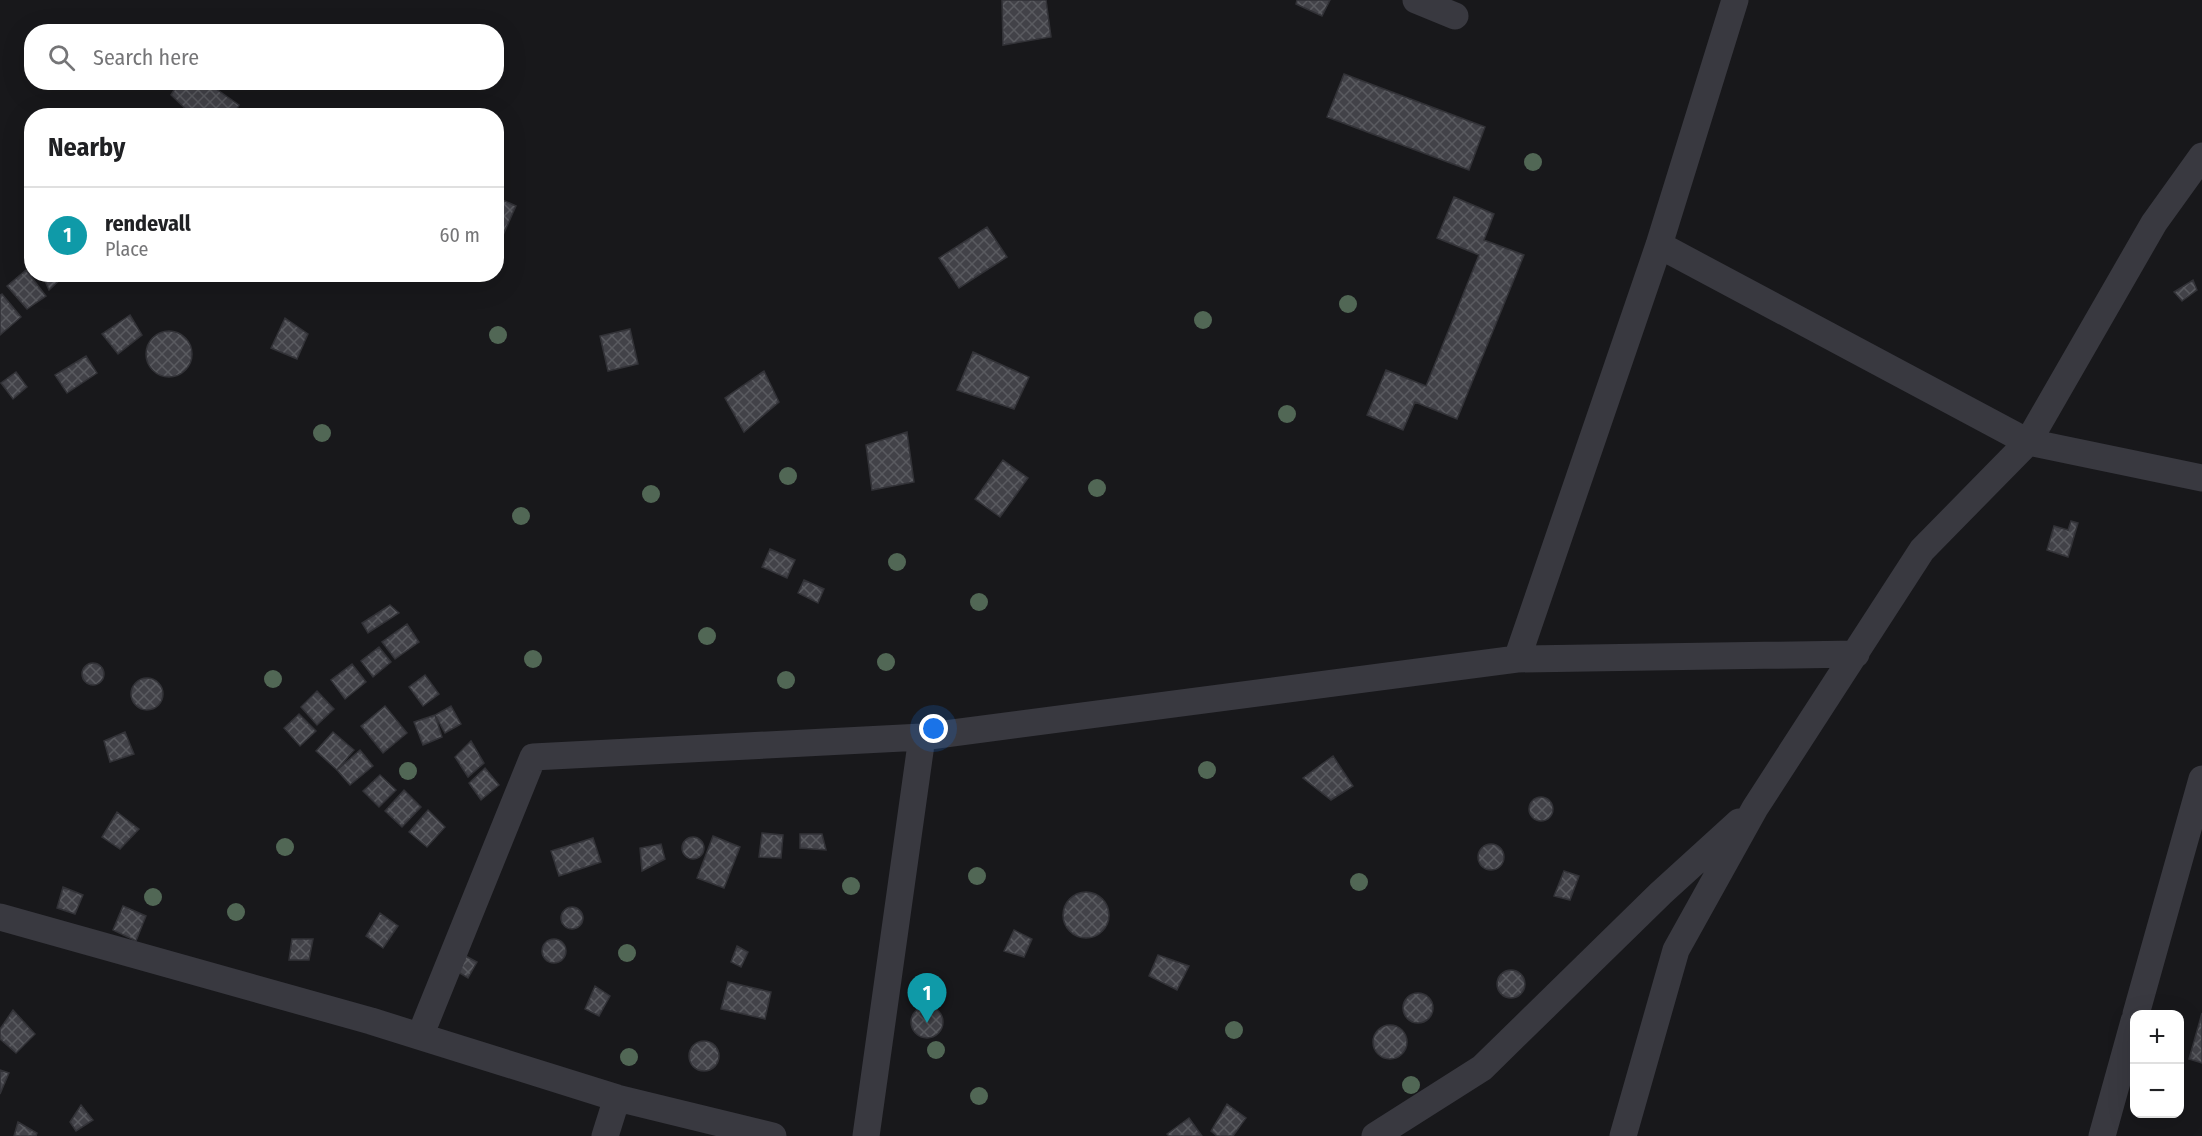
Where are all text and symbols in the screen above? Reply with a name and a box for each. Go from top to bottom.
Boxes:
search box [24,24,504,90]
icon: search [45,41,78,74]
text: Search here [93,44,199,71]
text: Nearby [48,132,125,163]
text: rendevall [105,210,191,237]
text: 1 [63,223,72,247]
text: 60 m [440,223,480,247]
text: Place [105,237,148,261]
your location [919,714,948,743]
pin: 1 [908,974,946,1023]
map controls [2130,1010,2184,1118]
button: + [2130,1010,2184,1064]
button: − [2130,1064,2184,1118]

